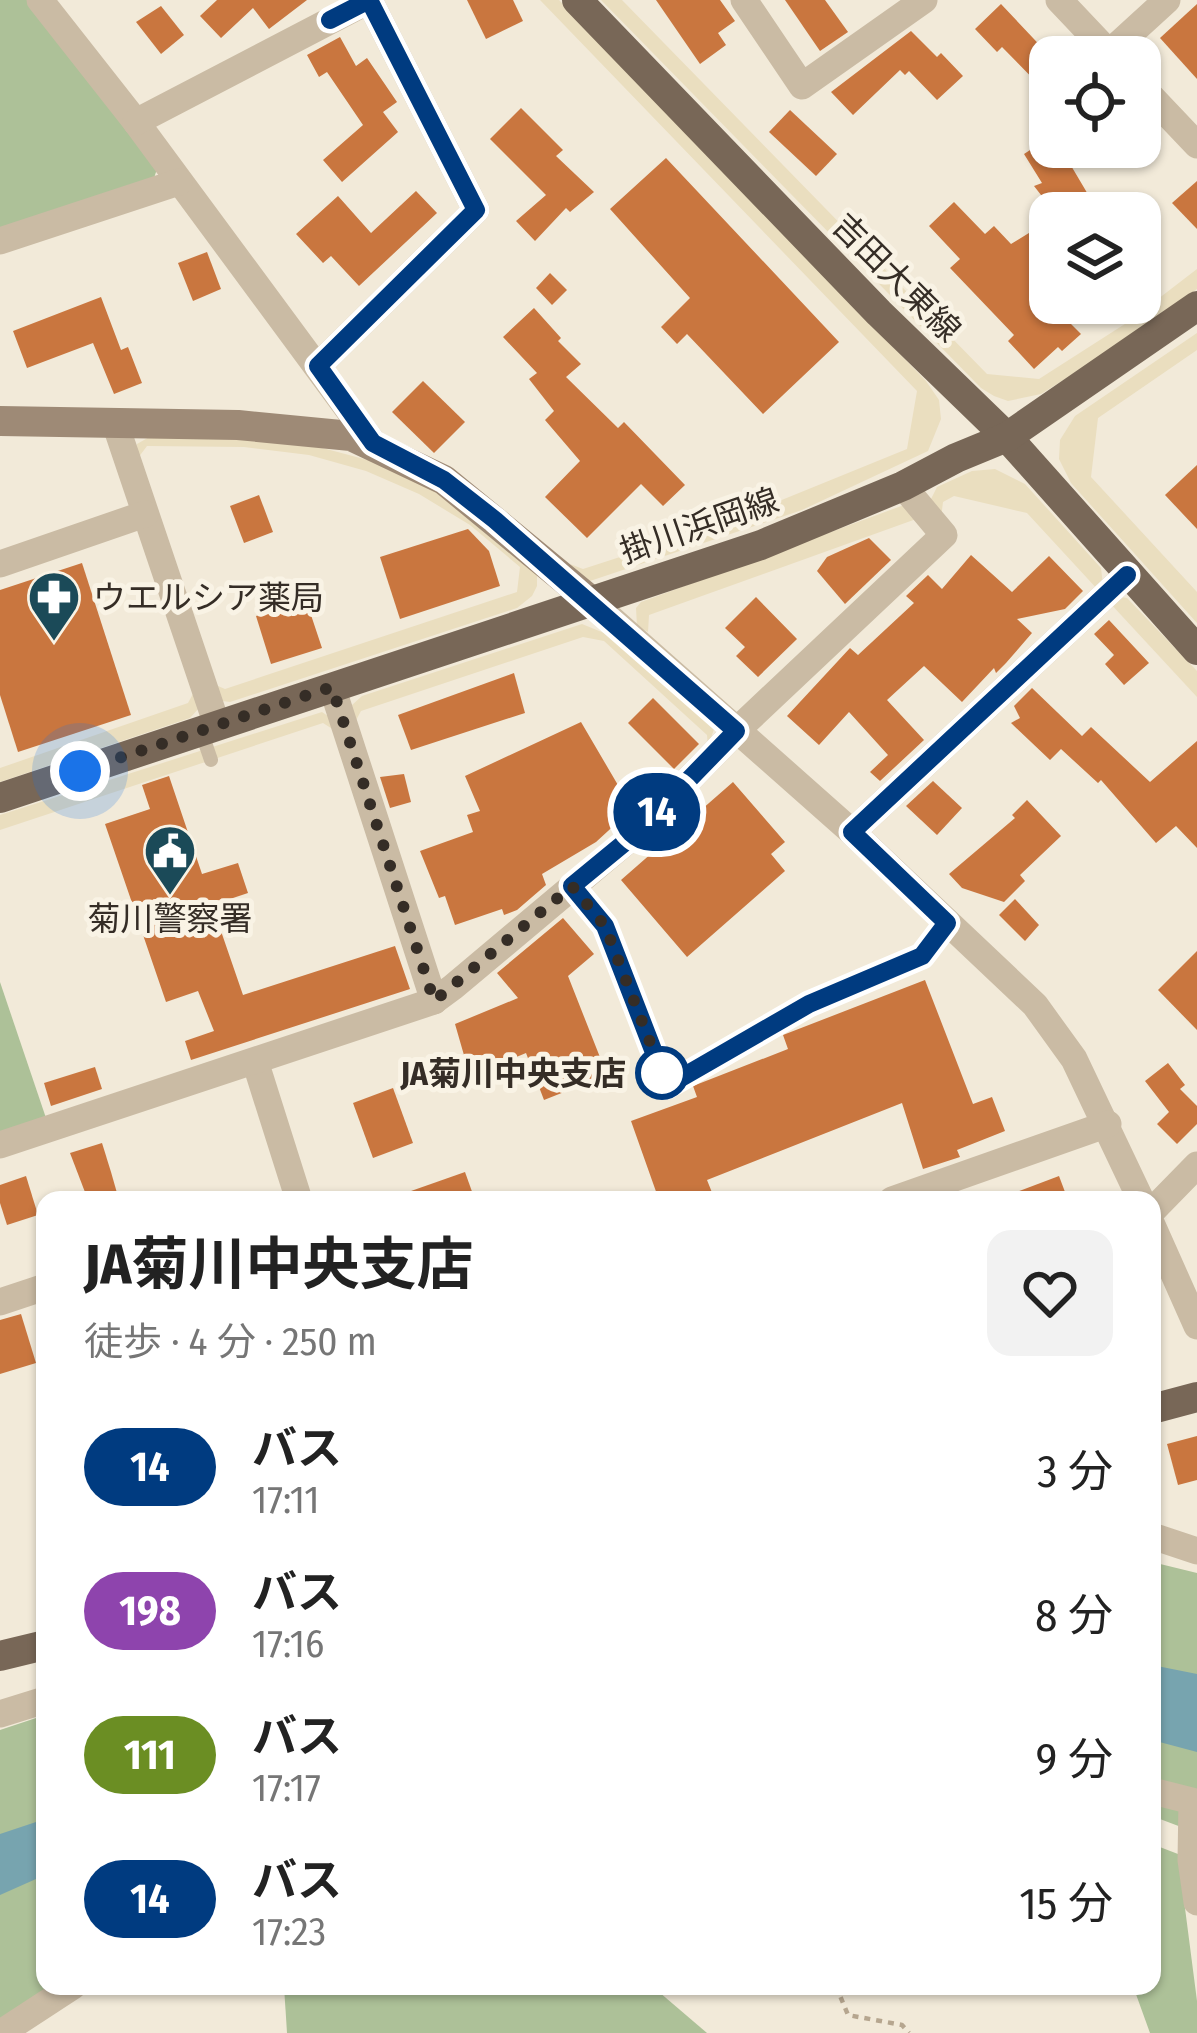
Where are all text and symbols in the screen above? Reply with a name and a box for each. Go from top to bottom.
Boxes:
map controls [1029,36,1161,324]
button: locate [1029,36,1161,168]
button: layers [1029,192,1161,324]
street label: 吉田大東線 [824,205,969,350]
street label: 掛川浜岡線 [615,480,784,572]
pharmacy icon: ウエルシア薬局 [26,569,82,643]
place label: ウエルシア薬局 [93,578,324,618]
your location [50,741,110,801]
line badge: 14 [603,773,711,851]
text: 14 [637,787,677,837]
public building icon: 菊川警察署 [142,823,198,897]
place label: 菊川警察署 [88,899,253,939]
marker: JA菊川中央支店 [637,1048,687,1098]
place label: JA菊川中央支店 [400,1054,626,1094]
button: heart [987,1230,1113,1356]
text: JA菊川中央支店 [84,1231,473,1299]
text: 徒歩 · 4 分 · 250 m [84,1319,377,1365]
text: バス [252,1422,342,1476]
text: 14 [130,1442,170,1492]
text: 3 分 [1037,1445,1113,1499]
text: 17:11 [252,1477,320,1523]
text: バス [252,1566,342,1620]
text: 198 [119,1586,181,1636]
text: 8 分 [1035,1589,1113,1643]
text: 17:16 [252,1621,324,1667]
text: バス [252,1710,342,1764]
text: 111 [124,1730,176,1780]
text: 9 分 [1036,1733,1113,1787]
text: 17:17 [252,1765,321,1811]
text: バス [252,1854,342,1908]
text: 14 [130,1874,170,1924]
text: 15 分 [1019,1877,1113,1931]
text: 17:23 [252,1909,326,1955]

